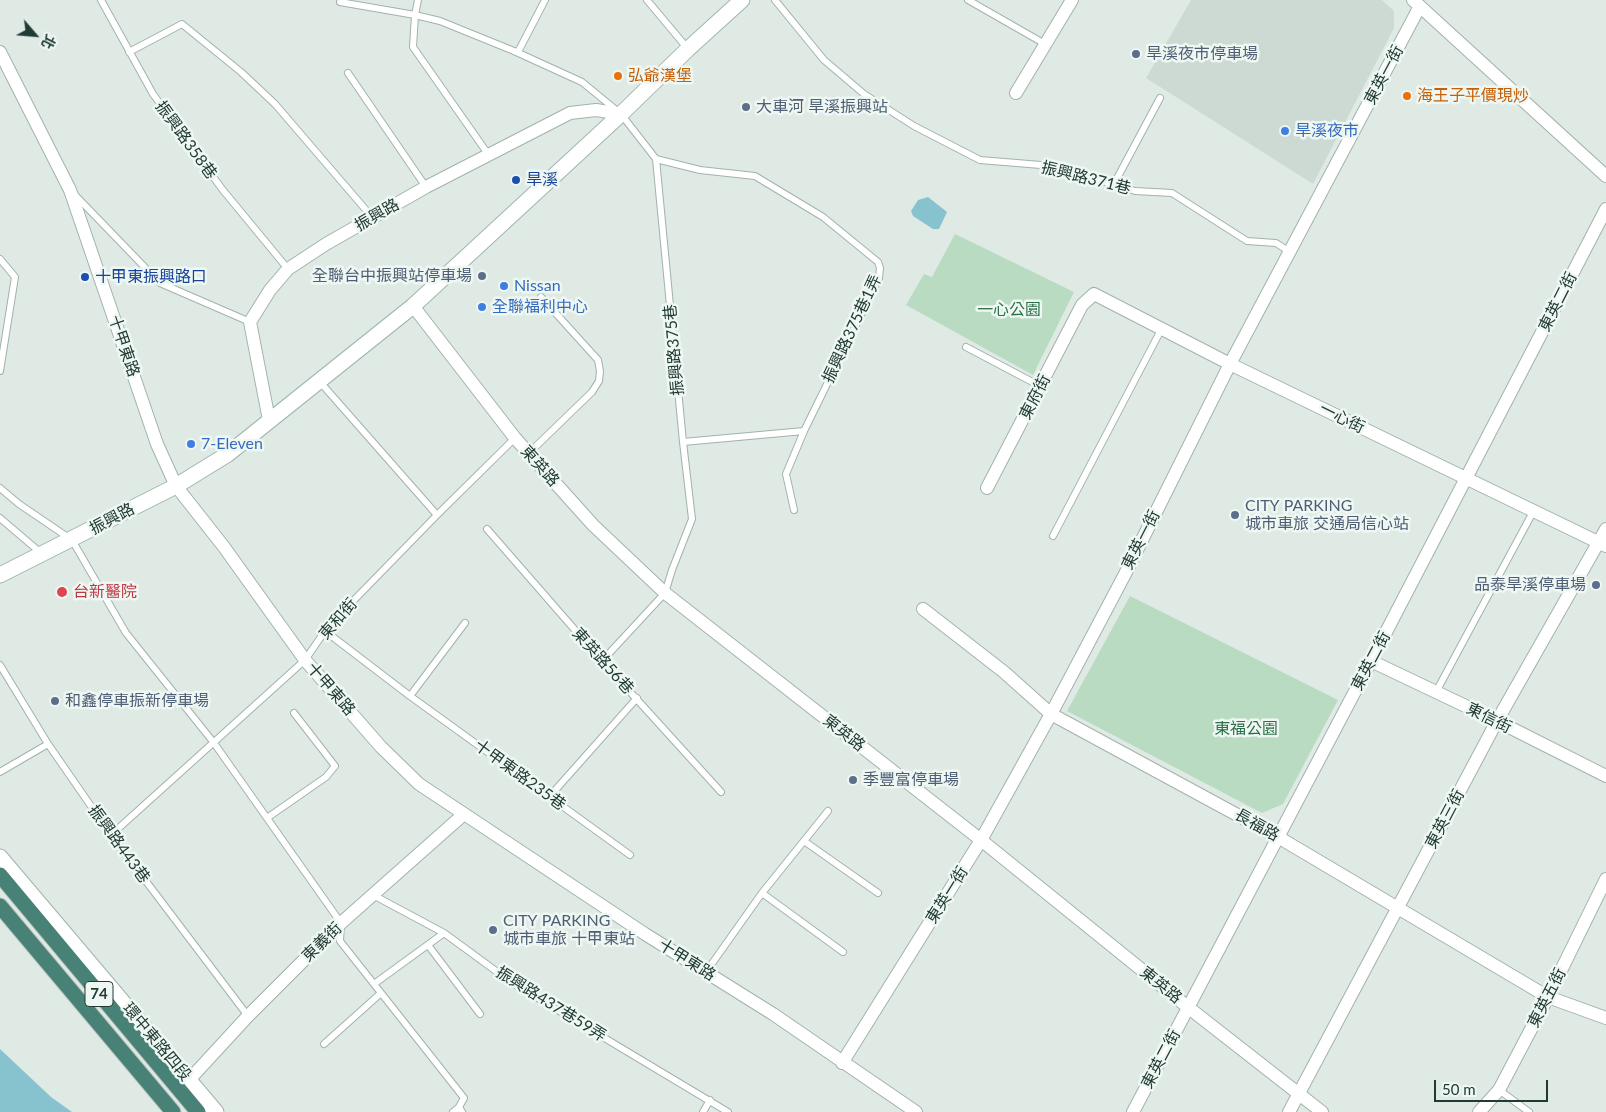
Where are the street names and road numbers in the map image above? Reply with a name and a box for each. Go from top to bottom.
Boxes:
street label: 東英一街 [1361,42,1407,108]
street label: 振興路358巷 [151,97,221,183]
street label: 振興路371巷 [1039,158,1133,198]
street label: 振興路 [351,195,403,235]
street label: 東英二街 [1535,269,1581,335]
street label: 振興路375巷1弄 [819,272,885,386]
street label: 振興路375巷 [660,303,688,397]
street label: 十甲東路 [105,313,143,379]
street label: 東府街 [1016,371,1054,423]
street label: 一心街 [1316,399,1368,437]
street label: 東英路 [517,442,563,490]
street label: 振興路 [86,499,138,539]
street label: 東英一街 [1118,507,1164,573]
street label: 東和街 [315,595,361,643]
street label: 東英路56巷 [568,624,638,698]
street label: 東英二街 [1348,628,1394,694]
street label: 十甲東路 [303,659,359,719]
street label: 東信街 [1463,699,1515,737]
street label: 東英路 [819,711,869,755]
street label: 十甲東路235巷 [471,736,569,814]
street label: 東英三街 [1422,786,1468,852]
street label: 振興路443巷 [84,801,154,887]
street label: 長福路 [1231,805,1283,845]
street label: 東英一街 [922,863,972,927]
street label: 東義街 [298,918,346,966]
street label: 十甲東路 [655,935,719,985]
street label: 振興路437巷59弄 [492,962,610,1046]
street label: 東英路 [1136,962,1186,1008]
street label: 東英五街 [1524,965,1570,1031]
road number: 74 [85,982,113,1006]
street label: 環中東路四段 [119,999,195,1085]
street label: 東英二街 [1138,1026,1184,1092]

